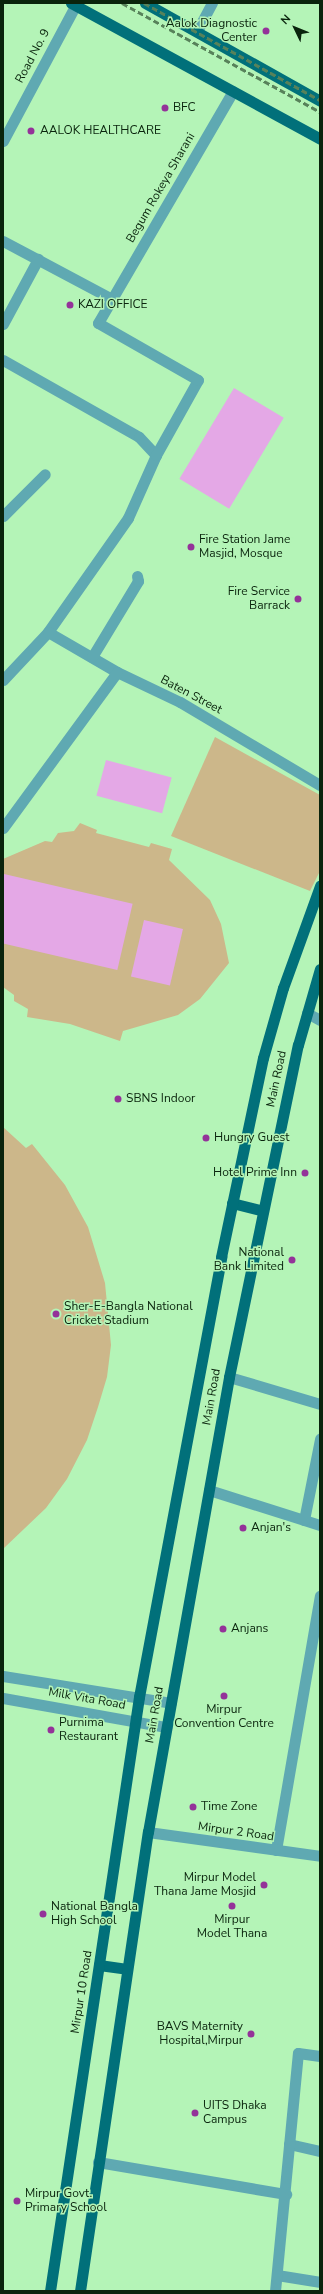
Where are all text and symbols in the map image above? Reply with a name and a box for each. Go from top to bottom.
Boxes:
north arrow [275,8,315,48]
text: N [278,11,294,28]
place label: Aalok Diagnostic Center [166,17,257,45]
marker: Aalok Diagnostic Center [260,25,272,37]
street label: Road No. 9 [13,26,53,86]
place label: BFC [173,101,196,115]
marker: BFC [160,103,170,113]
place label: AALOK HEALTHCARE [40,124,161,138]
marker: AALOK HEALTHCARE [25,125,37,137]
street label: Begum Rokeya Sharani [124,130,198,246]
place label: KAZI OFFICE [78,298,148,312]
marker: KAZI OFFICE [65,300,75,310]
place label: Fire Station Jame Masjid, Mosque [199,533,290,561]
marker: Fire Station Jame Masjid, Mosque [186,542,196,552]
place label: Fire Service Barrack [228,585,290,613]
marker: Fire Service Barrack [293,594,303,604]
street label: Baten Street [158,673,224,717]
street label: Main Road [264,1050,290,1108]
place label: SBNS Indoor [126,1092,195,1106]
marker: SBNS Indoor [113,1094,123,1104]
place label: Hungry Guest [214,1131,289,1145]
marker: Hungry Guest [201,1133,211,1143]
place label: Hotel Prime Inn [213,1166,297,1180]
marker: Hotel Prime Inn [300,1168,310,1178]
place label: National Bank Limited [214,1246,284,1274]
marker: National Bank Limited [287,1255,297,1265]
place label: Sher-E-Bangla National Cricket Stadium [64,1300,193,1328]
marker: Sher-E-Bangla National Cricket Stadium [51,1309,61,1319]
street label: Main Road [200,1368,224,1426]
place label: Anjan's [251,1521,291,1535]
marker: Anjan's [238,1523,248,1533]
place label: Anjans [231,1622,268,1636]
marker: Anjans [218,1624,228,1634]
street label: Milk Vita Road [47,1685,127,1713]
street label: Main Road [143,1686,167,1744]
marker: Mirpur Convention Centre [219,1691,229,1701]
place label: Mirpur Convention Centre [174,1703,274,1731]
place label: Purnima Restaurant [59,1716,118,1744]
marker: Purnima Restaurant [46,1725,56,1735]
place label: Time Zone [201,1800,258,1814]
marker: Time Zone [188,1802,198,1812]
street label: Mirpur 2 Road [197,1820,275,1844]
place label: Mirpur Model Thana Jame Mosjid [154,1871,256,1899]
marker: Mirpur Model Thana Jame Mosjid [259,1880,269,1890]
place label: National Bangla High School [51,1900,138,1928]
marker: Mirpur Model Thana [227,1901,237,1911]
marker: National Bangla High School [38,1909,48,1919]
place label: Mirpur Model Thana [197,1913,267,1941]
street label: Mirpur 10 Road [68,1949,96,2035]
place label: BAVS Maternity Hospital,Mirpur [157,2020,243,2048]
marker: BAVS Maternity Hospital,Mirpur [246,2029,256,2039]
place label: UITS Dhaka Campus [203,2099,267,2127]
marker: UITS Dhaka Campus [190,2108,200,2118]
place label: Mirpur Govt. Primary School [25,2187,107,2215]
marker: Mirpur Govt. Primary School [12,2196,22,2206]

